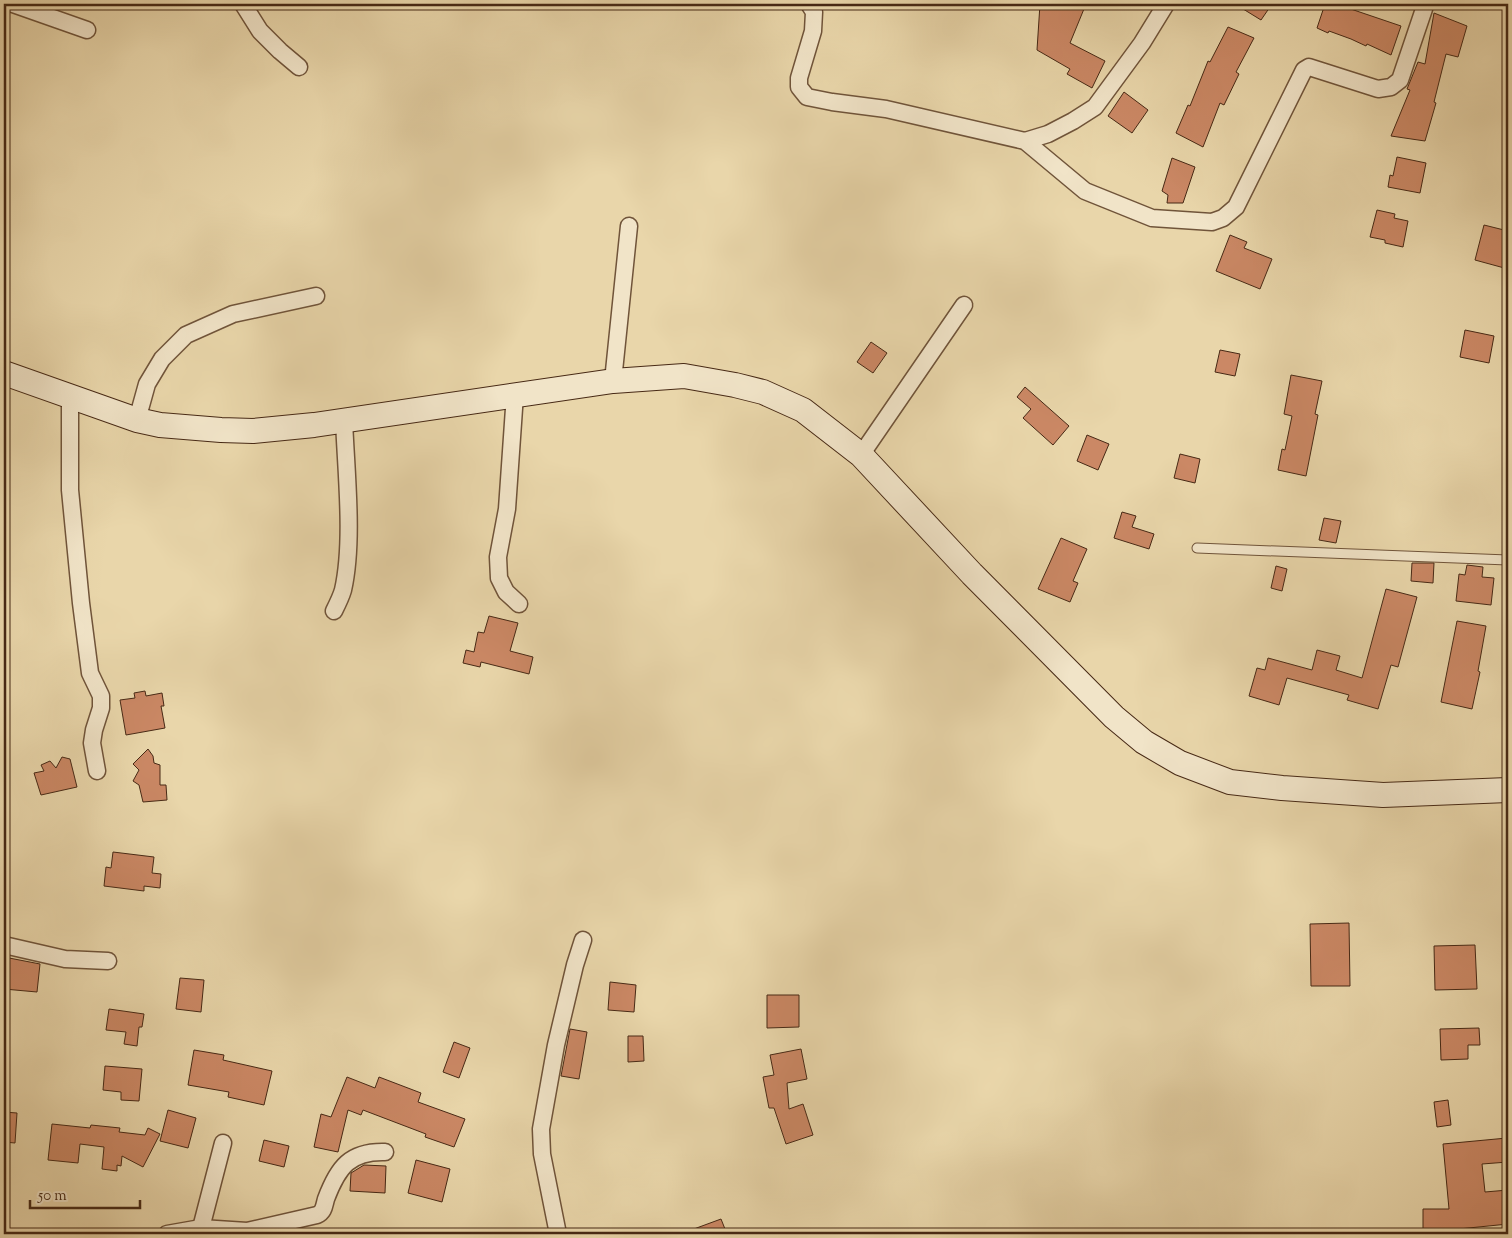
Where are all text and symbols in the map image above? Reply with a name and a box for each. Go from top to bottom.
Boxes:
scale bar [30,1178,140,1210]
text: 50 m [37,1186,67,1207]

